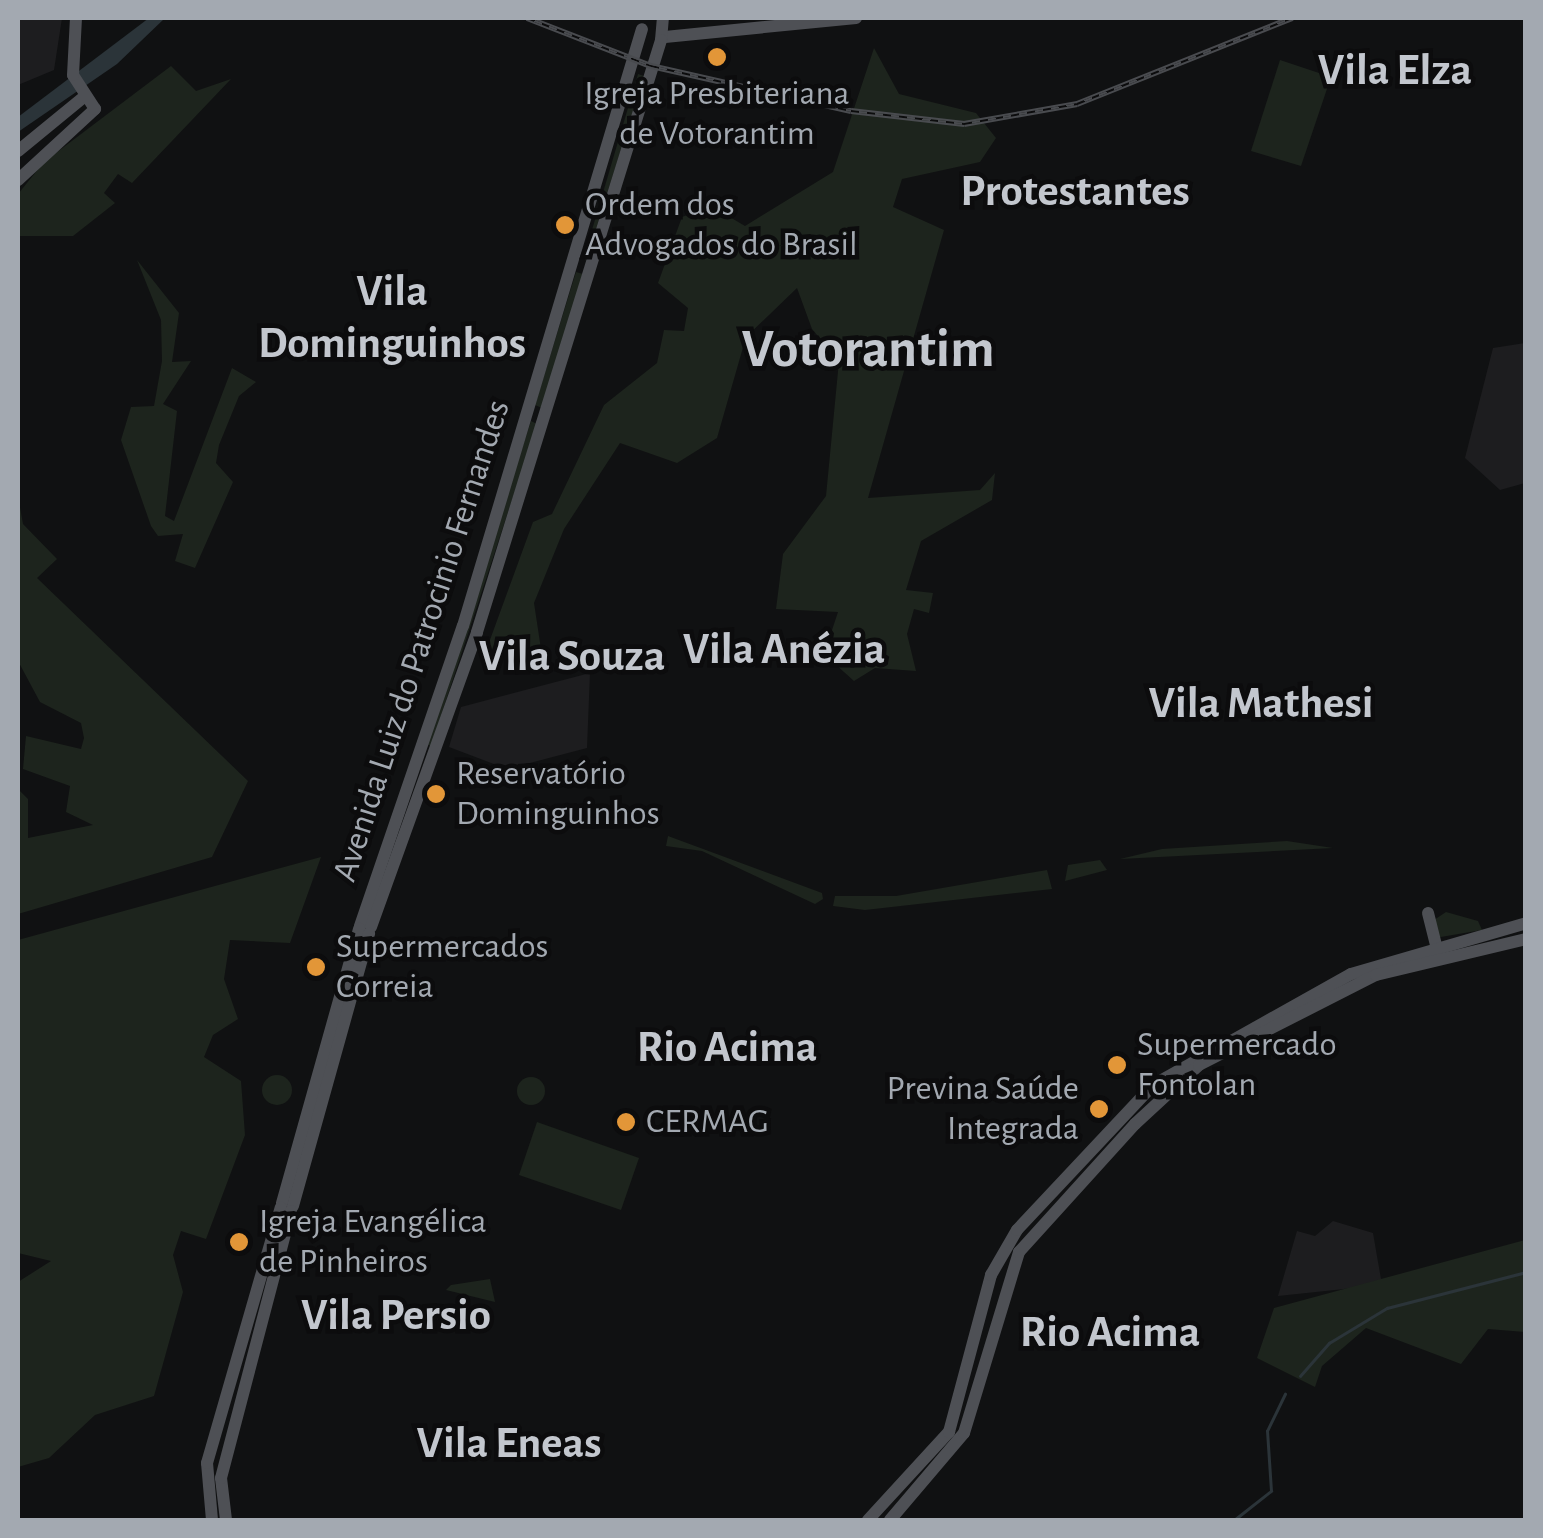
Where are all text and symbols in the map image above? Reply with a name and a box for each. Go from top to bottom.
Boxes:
district label: Vila Elza [1318,44,1472,98]
marker: Igreja Presbiteriana de Votorantim [706,46,728,68]
place label: Igreja Presbiteriana de Votorantim [584,73,850,155]
district label: Protestantes [960,165,1190,219]
place label: Ordem dos Advogados do Brasil [585,184,858,266]
marker: Ordem dos Advogados do Brasil [554,214,576,236]
district label: Vila Dominguinhos [258,265,526,371]
district label: Votorantim [741,317,995,383]
street label: Avenida Luiz do Patrocinio Fernandes [324,395,520,887]
district label: Vila Anézia [683,623,885,677]
district label: Vila Souza [479,630,665,684]
district label: Vila Mathesi [1149,677,1373,731]
place label: Reservatório Dominguinhos [456,753,660,835]
marker: Reservatório Dominguinhos [425,783,447,805]
place label: Supermercados Correia [336,926,549,1008]
marker: Supermercados Correia [305,956,327,978]
district label: Rio Acima [637,1021,817,1075]
place label: Supermercado Fontolan [1137,1024,1337,1106]
marker: Supermercado Fontolan [1106,1054,1128,1076]
place label: Previna Saúde Integrada [887,1068,1079,1150]
marker: Previna Saúde Integrada [1088,1098,1110,1120]
place label: CERMAG [646,1101,769,1143]
marker: CERMAG [615,1111,637,1133]
place label: Igreja Evangélica de Pinheiros [259,1201,487,1283]
marker: Igreja Evangélica de Pinheiros [228,1231,250,1253]
district label: Vila Persio [301,1289,491,1343]
district label: Rio Acima [1020,1306,1200,1360]
district label: Vila Eneas [417,1417,601,1471]

